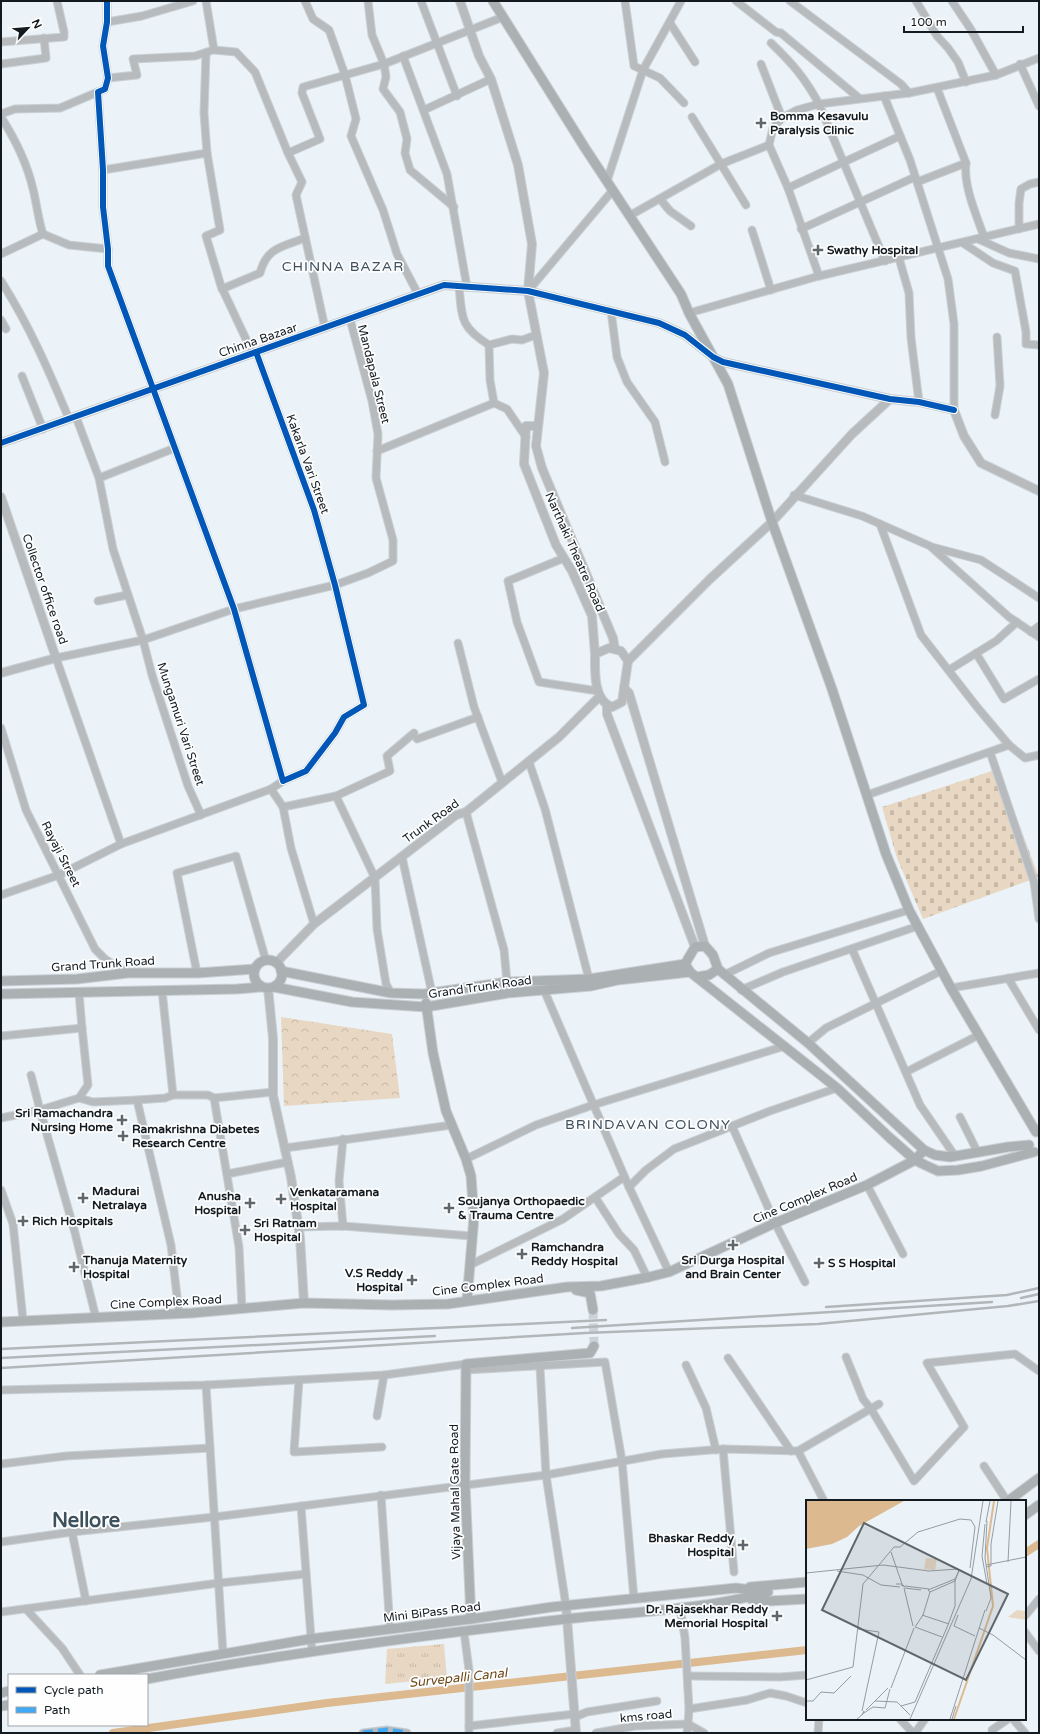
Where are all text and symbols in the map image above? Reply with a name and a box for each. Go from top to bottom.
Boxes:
north arrow [8,8,48,48]
scale bar [904,8,1023,34]
text: 100 m [910,15,947,29]
text: N [29,17,44,31]
place label: Bomma Kesavulu Paralysis Clinic [770,109,869,138]
marker: Bomma Kesavulu Paralysis Clinic [755,117,767,129]
place label: Swathy Hospital [827,243,918,258]
marker: Swathy Hospital [812,244,824,256]
district label: CHINNA BAZAR [282,258,404,275]
street label: Chinna Bazaar [217,320,300,360]
street label: Mandapala Street [355,323,393,425]
street label: Kakarla Vari Street [283,412,333,516]
street label: Narthaki Theatre Road [542,490,608,614]
street label: Collector office road [19,532,71,646]
street label: Mungamuri Vari Street [154,661,208,788]
street label: Trunk Road [400,796,462,846]
street label: Rayaji Street [38,819,84,890]
street label: Grand Trunk Road [51,953,155,975]
street label: Grand Trunk Road [428,973,532,1001]
place label: Sri Ramachandra Nursing Home [15,1106,113,1135]
marker: Sri Ramachandra Nursing Home [116,1114,128,1126]
district label: BRINDAVAN COLONY [565,1116,731,1133]
place label: Ramakrishna Diabetes Research Centre [132,1122,260,1150]
marker: Ramakrishna Diabetes Research Centre [117,1130,129,1142]
street label: Cine Complex Road [751,1170,859,1226]
place label: Madurai Netralaya [92,1184,147,1213]
place label: Venkataramana Hospital [290,1185,380,1214]
place label: Anusha Hospital [194,1189,241,1218]
marker: Madurai Netralaya [77,1192,89,1204]
marker: Venkataramana Hospital [275,1193,287,1205]
place label: Soujanya Orthopaedic & Trauma Centre [458,1194,585,1222]
marker: Anusha Hospital [244,1197,256,1209]
marker: Soujanya Orthopaedic & Trauma Centre [443,1202,455,1214]
place label: Rich Hospitals [32,1214,113,1229]
marker: Rich Hospitals [17,1215,29,1227]
place label: Sri Ratnam Hospital [254,1216,317,1245]
marker: Sri Ratnam Hospital [239,1224,251,1236]
marker: Sri Durga Hospital and Brain Center [727,1239,739,1251]
place label: Ramchandra Reddy Hospital [531,1240,618,1269]
marker: Ramchandra Reddy Hospital [516,1248,528,1260]
place label: Thanuja Maternity Hospital [82,1253,188,1282]
place label: Sri Durga Hospital and Brain Center [682,1253,784,1281]
place label: S S Hospital [828,1256,896,1271]
marker: S S Hospital [813,1257,825,1269]
marker: Thanuja Maternity Hospital [68,1261,80,1273]
place label: V.S Reddy Hospital [345,1266,404,1295]
street label: Cine Complex Road [432,1271,544,1299]
marker: V.S Reddy Hospital [406,1274,418,1286]
street label: Cine Complex Road [110,1292,222,1312]
street label: Vijaya Mahal Gate Road [447,1424,463,1560]
inset map [806,1500,1026,1720]
district label: Nellore [52,1509,120,1533]
place label: Bhaskar Reddy Hospital [648,1531,735,1560]
marker: Bhaskar Reddy Hospital [737,1539,749,1551]
street label: Mini BiPass Road [382,1599,482,1625]
place label: Dr. Rajasekhar Reddy Memorial Hospital [646,1602,769,1631]
marker: Dr. Rajasekhar Reddy Memorial Hospital [771,1610,783,1622]
water label: Survepalli Canal [408,1665,510,1691]
legend [8,1674,148,1726]
text: Cycle path [44,1683,103,1697]
text: Path [44,1703,70,1717]
street label: kms road [619,1707,673,1725]

